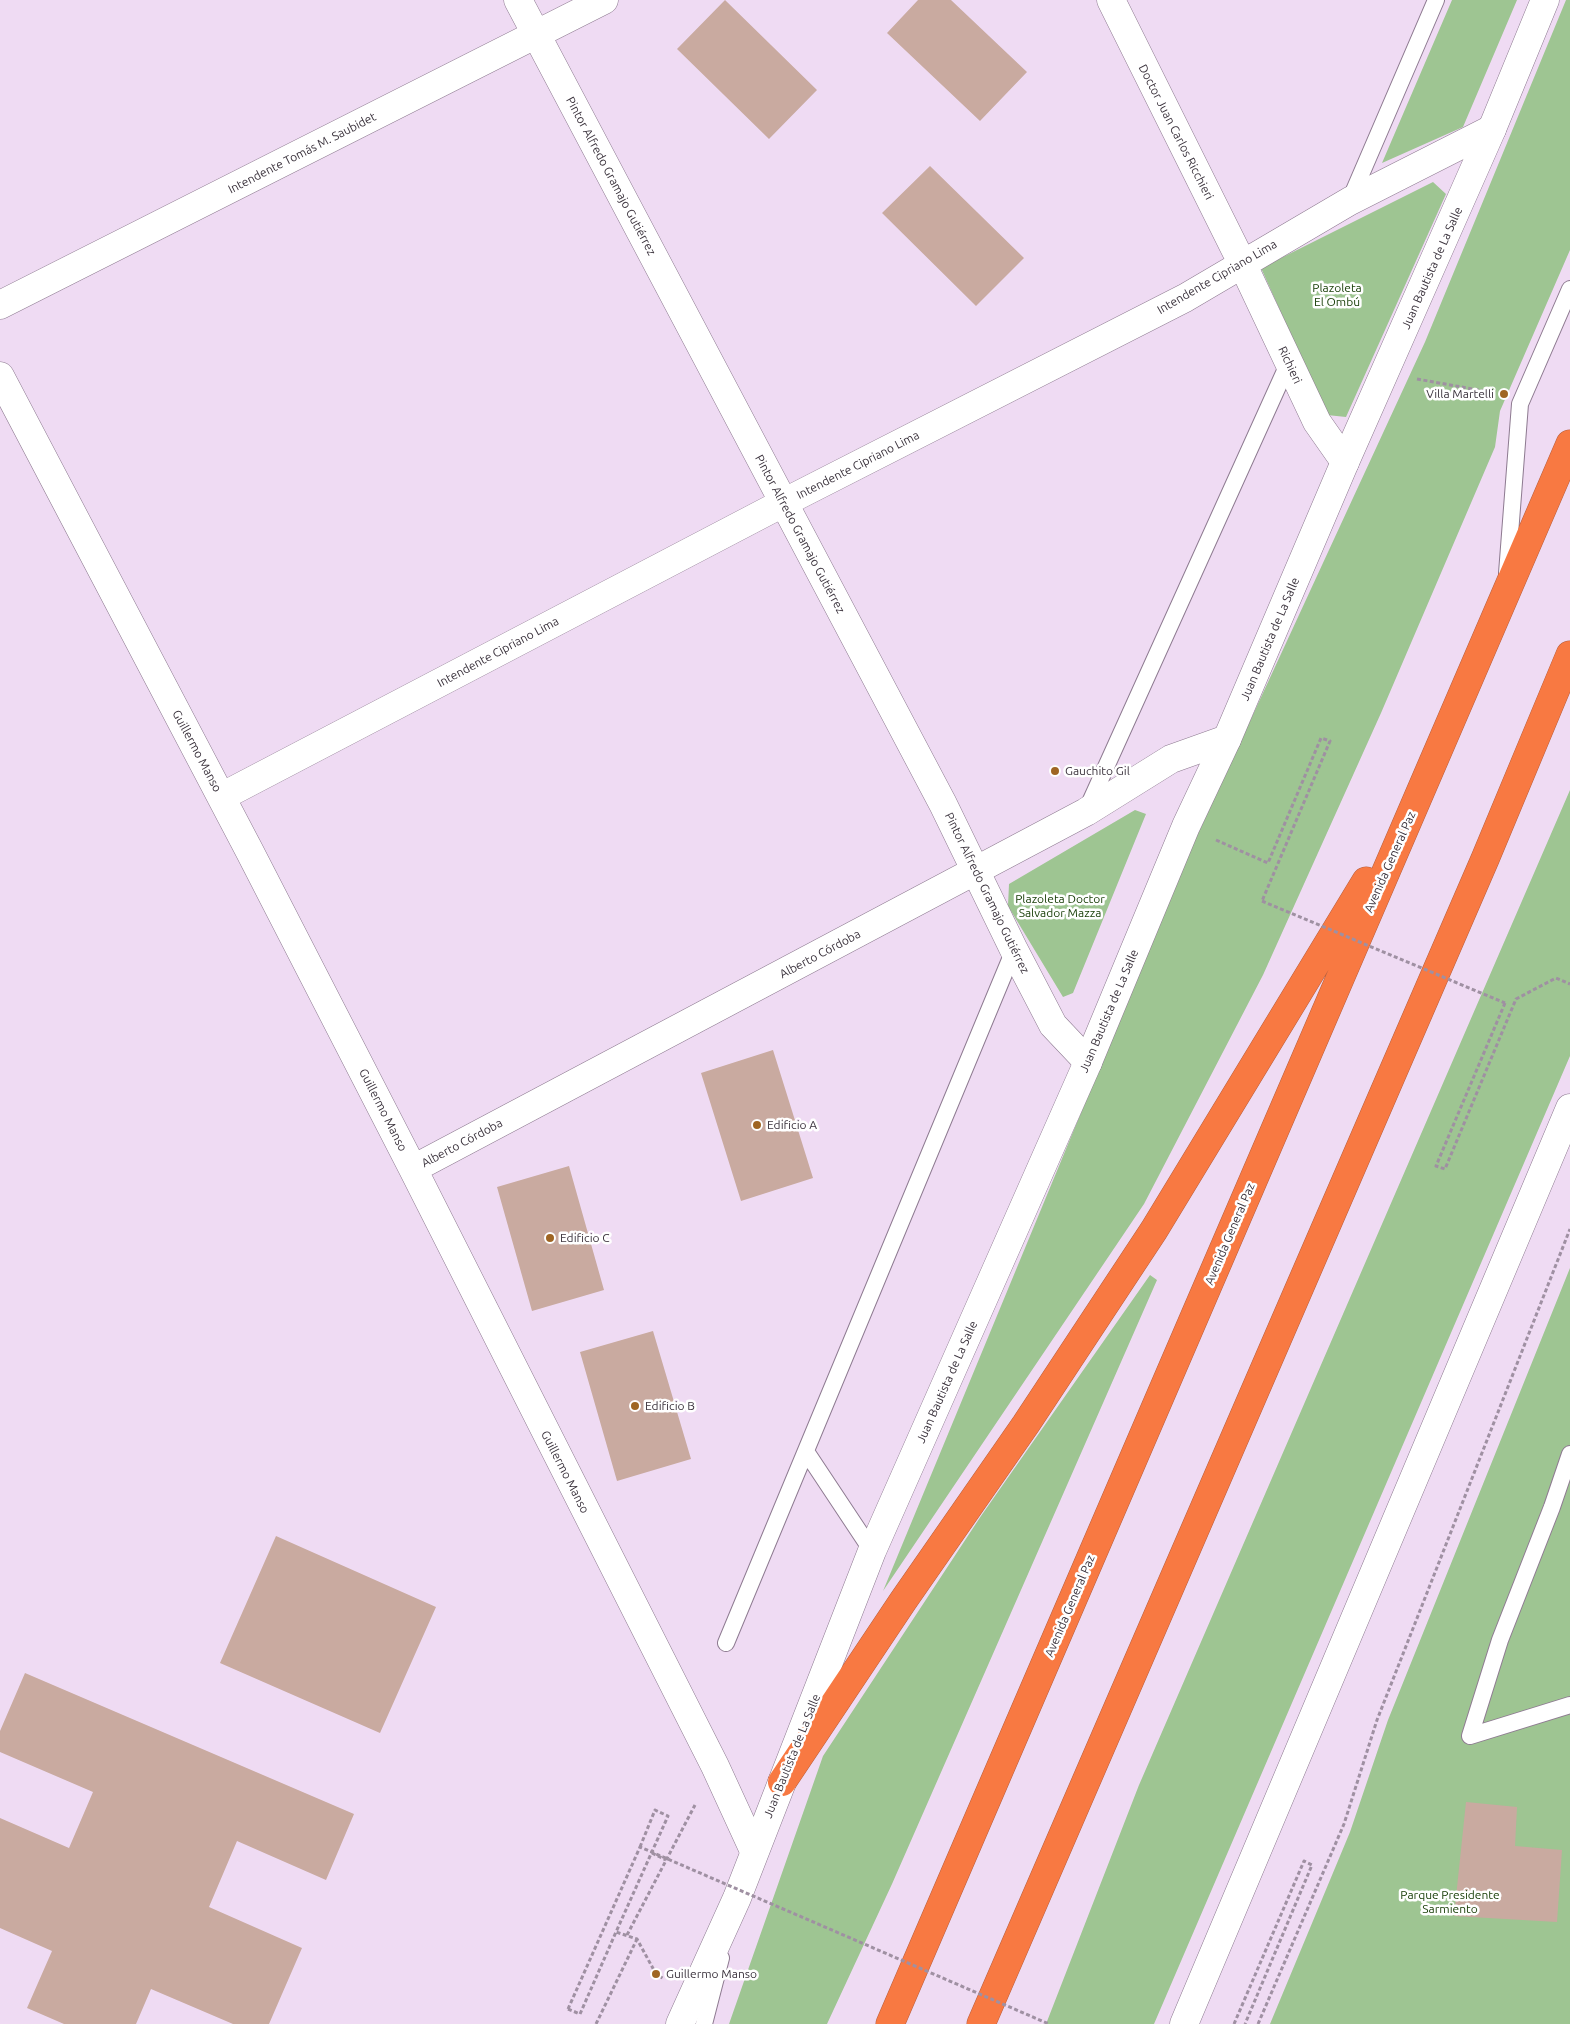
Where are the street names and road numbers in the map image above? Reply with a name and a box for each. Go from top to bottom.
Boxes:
street label: Doctor Juan Carlos Ricchieri [1135,62,1217,202]
street label: Pintor Alfredo Gramajo Gutiérrez [563,94,659,258]
street label: Intendente Tomás M. Saubidet [226,109,378,197]
street label: Juan Bautista de La Salle [1398,205,1466,331]
street label: Intendente Cipriano Lima [1155,237,1279,317]
street label: Richieri [1275,344,1305,386]
street label: Intendente Cipriano Lima [794,428,922,502]
street label: Pintor Alfredo Gramajo Gutiérrez [752,452,848,616]
street label: Juan Bautista de La Salle [1238,575,1302,703]
street label: Intendente Cipriano Lima [435,614,561,690]
street label: Guillermo Manso [169,707,225,795]
street label: Avenida General Paz [1361,809,1419,915]
street label: Pintor Alfredo Gramajo Gutiérrez [942,810,1032,976]
street label: Alberto Córdoba [777,927,863,981]
street label: Juan Bautista de La Salle [1077,947,1141,1075]
street label: Guillermo Manso [356,1066,410,1154]
street label: Alberto Córdoba [419,1116,505,1170]
street label: Avenida General Paz [1202,1181,1258,1287]
street label: Juan Bautista de La Salle [913,1319,981,1445]
street label: Guillermo Manso [538,1428,592,1516]
street label: Avenida General Paz [1042,1553,1098,1659]
street label: Juan Bautista de La Salle [761,1692,823,1820]

